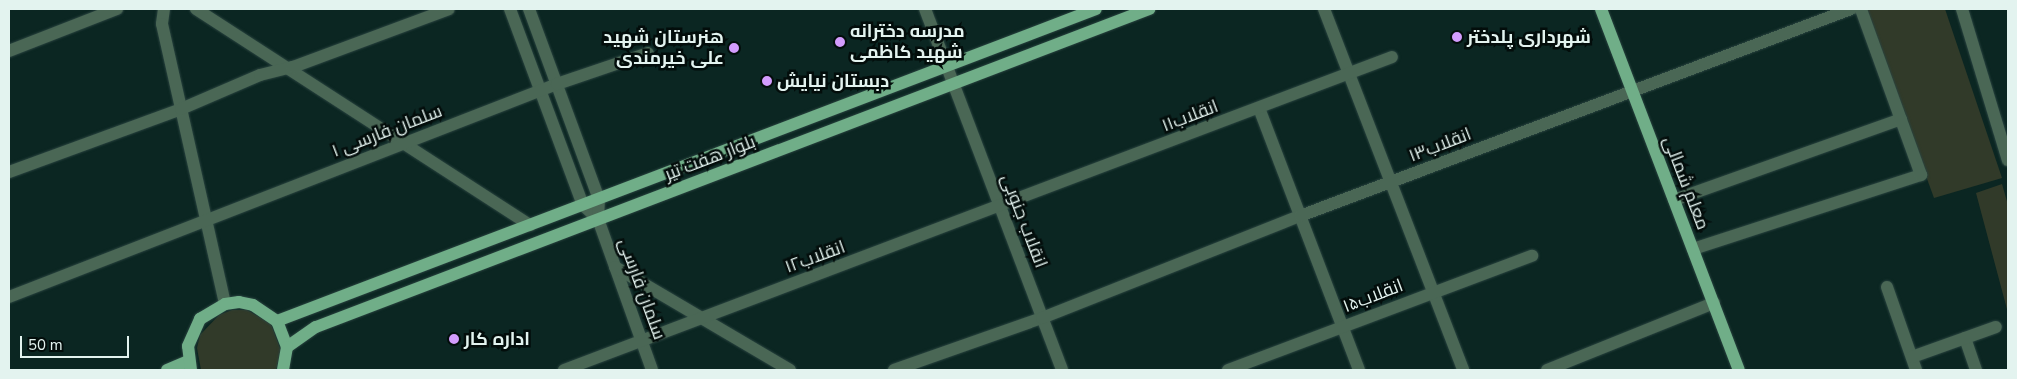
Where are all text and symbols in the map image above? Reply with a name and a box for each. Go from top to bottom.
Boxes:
place label: مدرسه دخترانه شهید کاظمی [850,21,965,64]
place label: شهرداری پلدختر [1467,26,1591,48]
place label: هنرستان شهید علی خیرمندی [603,27,724,70]
marker: شهرداری پلدختر [1451,31,1463,43]
marker: مدرسه دخترانه شهید کاظمی [834,36,846,48]
marker: هنرستان شهید علی خیرمندی [728,42,740,54]
place label: دبستان نیایش [777,70,889,92]
marker: دبستان نیایش [761,75,773,87]
street label: انقلاب۱۱ [1159,95,1221,137]
street label: سلمان فارسی ۱ [329,100,445,162]
street label: انقلاب۱۳ [1406,123,1474,167]
street label: بلوار هفت تیر [662,131,758,185]
street label: معلم شمالی [1658,133,1714,233]
street label: انقلاب جنوبی [996,171,1052,271]
street label: سلمان فارسی [614,235,670,343]
street label: انقلاب۱۲ [782,236,848,278]
street label: انقلاب۱۵ [1340,275,1406,317]
scale bar [22,326,131,358]
place label: اداره کار [464,328,530,350]
marker: اداره کار [448,333,460,345]
text: 50 m [28,335,63,355]

